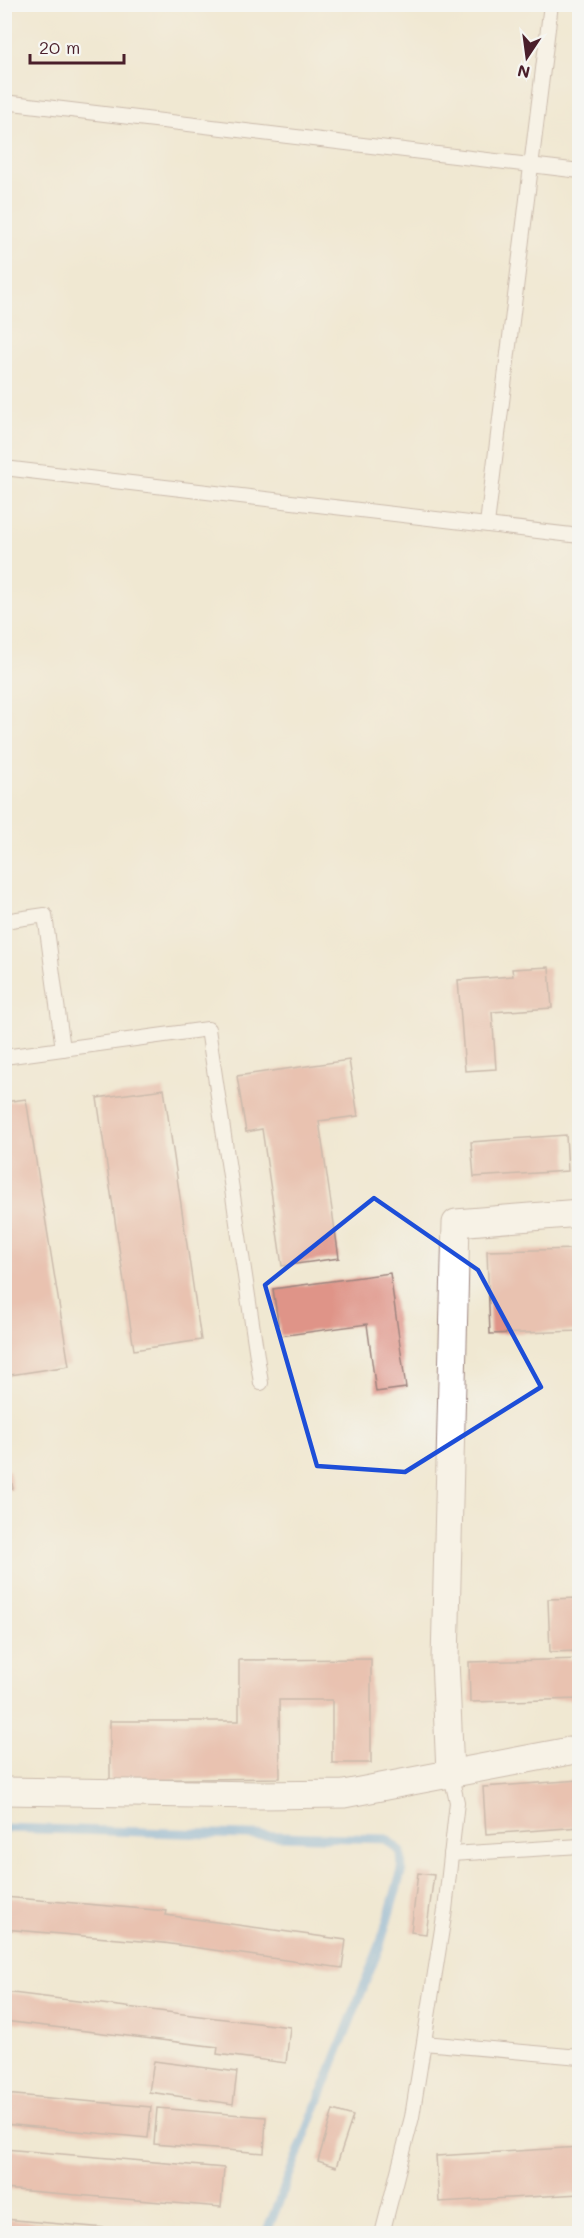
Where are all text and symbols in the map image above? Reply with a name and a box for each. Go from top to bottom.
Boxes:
scale bar [30,27,124,65]
north arrow [497,27,557,87]
text: 20 m [39,35,80,59]
text: N [515,61,532,84]

